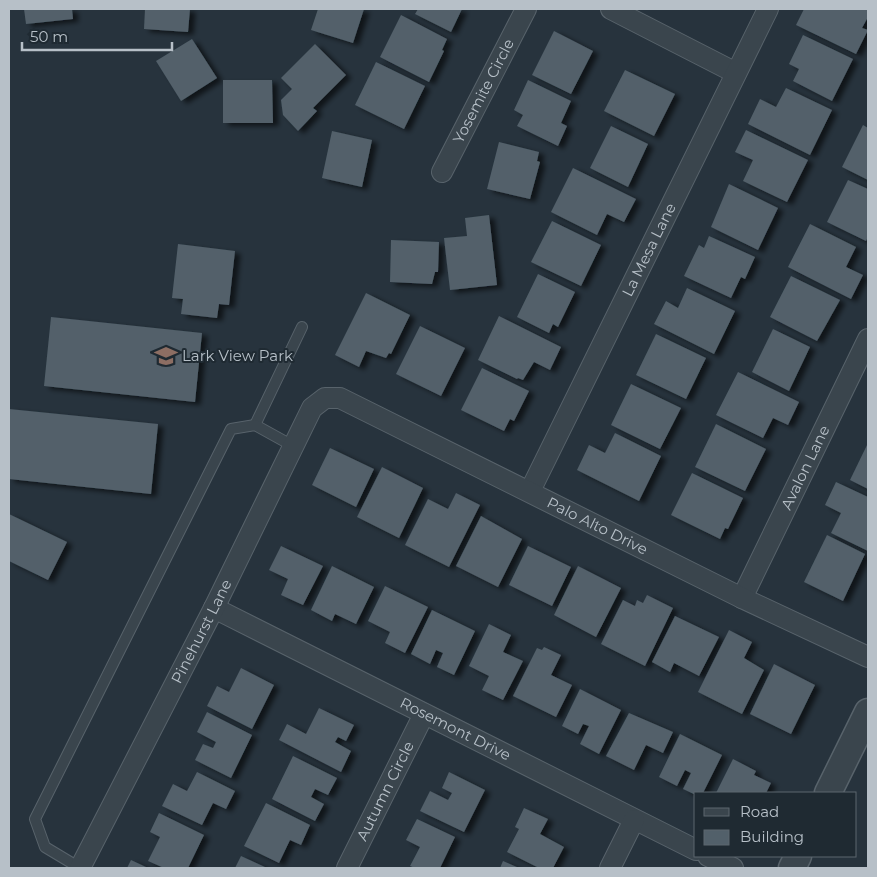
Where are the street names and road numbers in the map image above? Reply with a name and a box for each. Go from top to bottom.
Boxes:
street label: Yosemite Circle [448,35,518,146]
street label: La Mesa Lane [618,200,680,300]
street label: Avalon Lane [776,422,834,513]
street label: Palo Alto Drive [544,493,651,559]
street label: Pinehurst Lane [167,576,236,687]
street label: Rosemont Drive [397,693,514,764]
street label: Autumn Circle [352,738,418,844]

